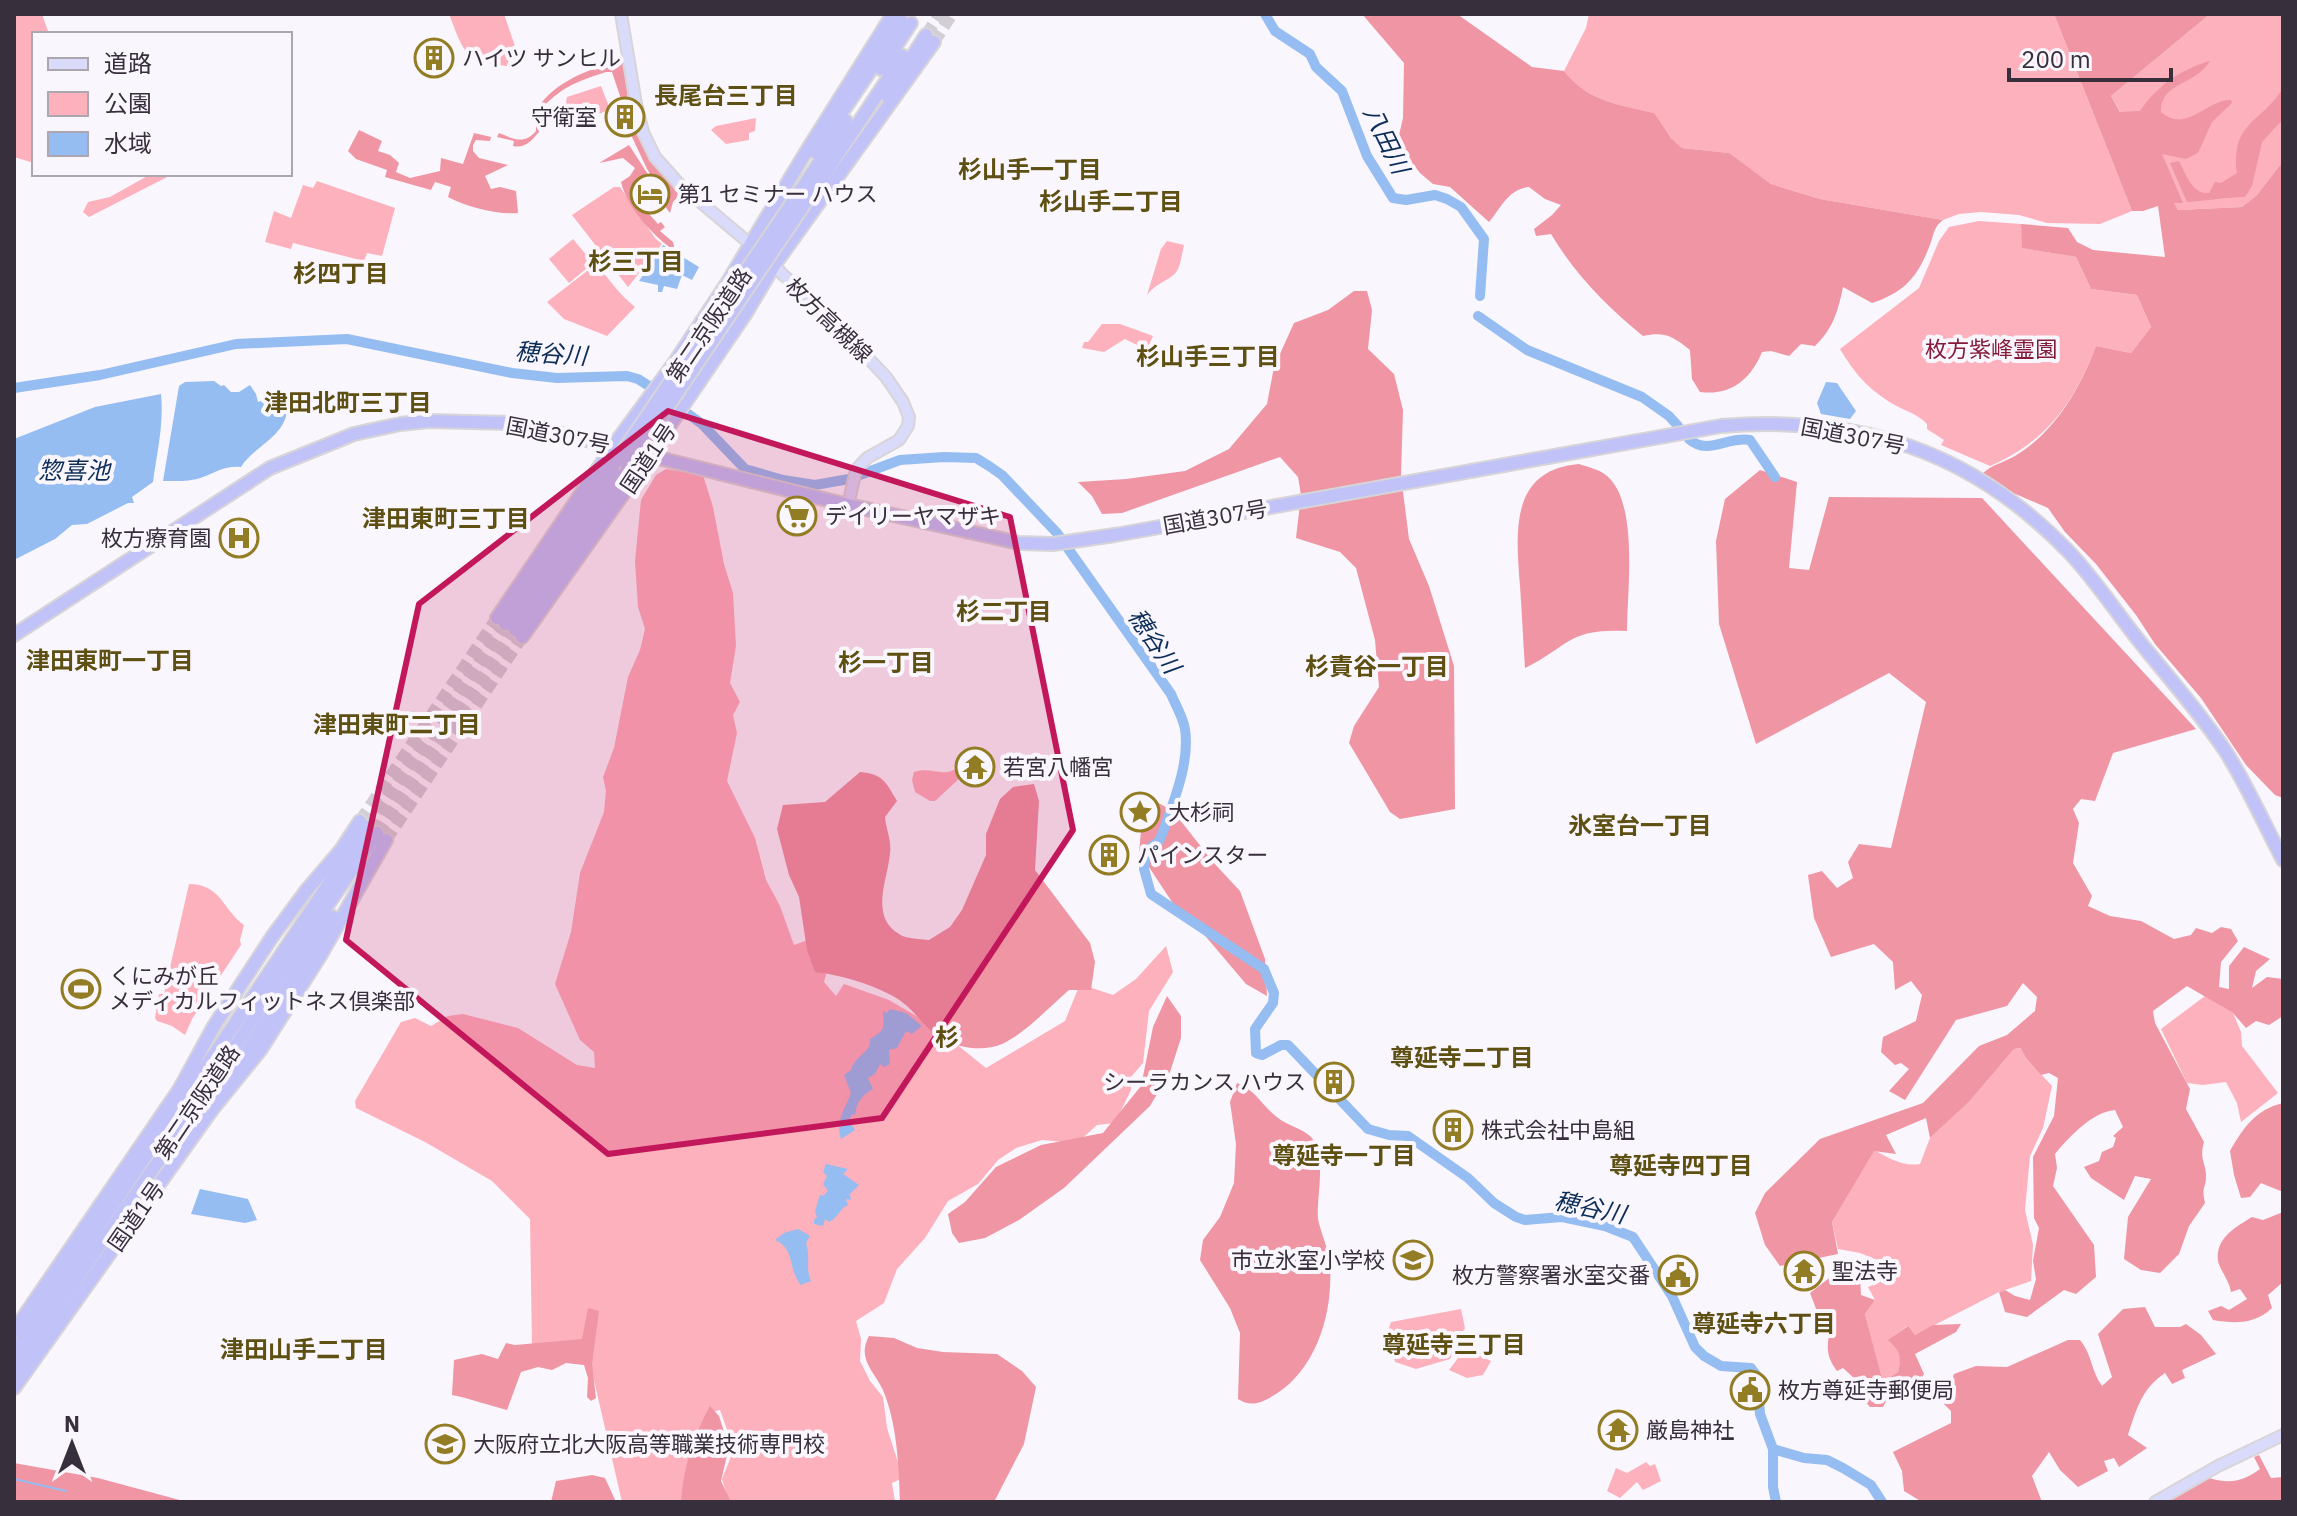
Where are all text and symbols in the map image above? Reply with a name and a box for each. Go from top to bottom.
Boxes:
legend [32,32,292,176]
scale bar [2009,32,2171,82]
building icon: ハイツ サンヒル [413,37,455,79]
place label: ハイツ サンヒル [462,43,621,72]
text: 200 m [2021,43,2091,75]
text: 道路 [104,47,152,79]
district label: 長尾台三丁目 [654,79,798,111]
text: 公園 [104,87,152,119]
building icon: 守衛室 [604,96,646,138]
water label: 八田川 [1357,100,1418,182]
place label: 守衛室 [531,102,597,131]
text: 水域 [104,127,152,159]
district label: 杉山手一丁目 [958,153,1102,185]
hotel icon: 第1 セミナー ハウス [629,173,671,215]
place label: 第1 セミナー ハウス [678,179,878,208]
district label: 杉山手二丁目 [1039,185,1183,217]
district label: 杉三丁目 [588,245,684,277]
district label: 杉四丁目 [293,257,389,289]
street label: 第二京阪道路 [660,262,758,388]
street label: 枚方高槻線 [780,271,879,368]
park label: 枚方紫峰霊園 [1925,334,2057,363]
water label: 穂谷川 [514,335,591,372]
district label: 杉山手三丁目 [1136,340,1280,372]
district label: 津田北町三丁目 [264,386,432,418]
street label: 国道307号 [503,410,613,459]
street label: 国道307号 [1798,411,1908,460]
street label: 国道1号 [613,417,682,499]
water label: 惣喜池 [38,454,112,486]
street label: 国道307号 [1160,493,1269,540]
supermarket icon: デイリーヤマザキ [776,495,818,537]
place label: デイリーヤマザキ [825,501,1001,530]
district label: 津田東町三丁目 [362,502,530,534]
hospital icon: 枚方療育園 [218,517,260,559]
place label: 枚方療育園 [101,523,211,552]
district label: 杉二丁目 [956,595,1052,627]
water label: 穂谷川 [1121,602,1190,682]
district label: 津田東町一丁目 [26,644,194,676]
district label: 杉一丁目 [838,646,934,678]
district label: 杉責谷一丁目 [1305,650,1449,682]
district label: 津田東町二丁目 [313,708,481,740]
temple icon: 若宮八幡宮 [954,746,996,788]
place label: 若宮八幡宮 [1003,752,1113,781]
place icon: 大杉祠 [1119,791,1161,833]
place label: 大杉祠 [1168,797,1234,826]
district label: 氷室台一丁目 [1568,809,1712,841]
building icon: パインスター [1088,834,1130,876]
place label: パインスター [1137,840,1269,869]
place label: くにみが丘 メディカルフィットネス倶楽部 [109,961,415,1015]
sports icon: くにみが丘 メディカルフィットネス倶楽部 [60,968,102,1010]
district label: 杉 [935,1021,959,1053]
street label: 第二京阪道路 [148,1039,246,1165]
district label: 尊延寺二丁目 [1390,1041,1534,1073]
building icon: シーラカンス ハウス [1313,1061,1355,1103]
place label: シーラカンス ハウス [1103,1067,1306,1096]
building icon: 株式会社中島組 [1432,1109,1474,1151]
place label: 株式会社中島組 [1481,1115,1635,1144]
district label: 尊延寺一丁目 [1272,1139,1416,1171]
district label: 尊延寺四丁目 [1609,1149,1753,1181]
street label: 国道1号 [101,1175,170,1256]
water label: 穂谷川 [1552,1184,1632,1231]
school or university icon: 市立氷室小学校 [1392,1239,1434,1281]
place label: 市立氷室小学校 [1231,1245,1385,1274]
temple icon: 聖法寺 [1783,1250,1825,1292]
public building icon: 枚方警察署氷室交番 [1657,1254,1699,1296]
place label: 聖法寺 [1832,1256,1898,1285]
place label: 枚方警察署氷室交番 [1452,1260,1650,1289]
district label: 尊延寺六丁目 [1692,1307,1836,1339]
district label: 尊延寺三丁目 [1382,1328,1526,1360]
district label: 津田山手二丁目 [220,1333,388,1365]
public building icon: 枚方尊延寺郵便局 [1729,1369,1771,1411]
place label: 枚方尊延寺郵便局 [1778,1375,1954,1404]
north arrow [32,1404,112,1484]
text: N [64,1409,80,1438]
temple icon: 厳島神社 [1597,1409,1639,1451]
place label: 厳島神社 [1646,1415,1734,1444]
school or university icon: 大阪府立北大阪高等職業技術専門校 [424,1423,466,1465]
place label: 大阪府立北大阪高等職業技術専門校 [473,1429,825,1458]

